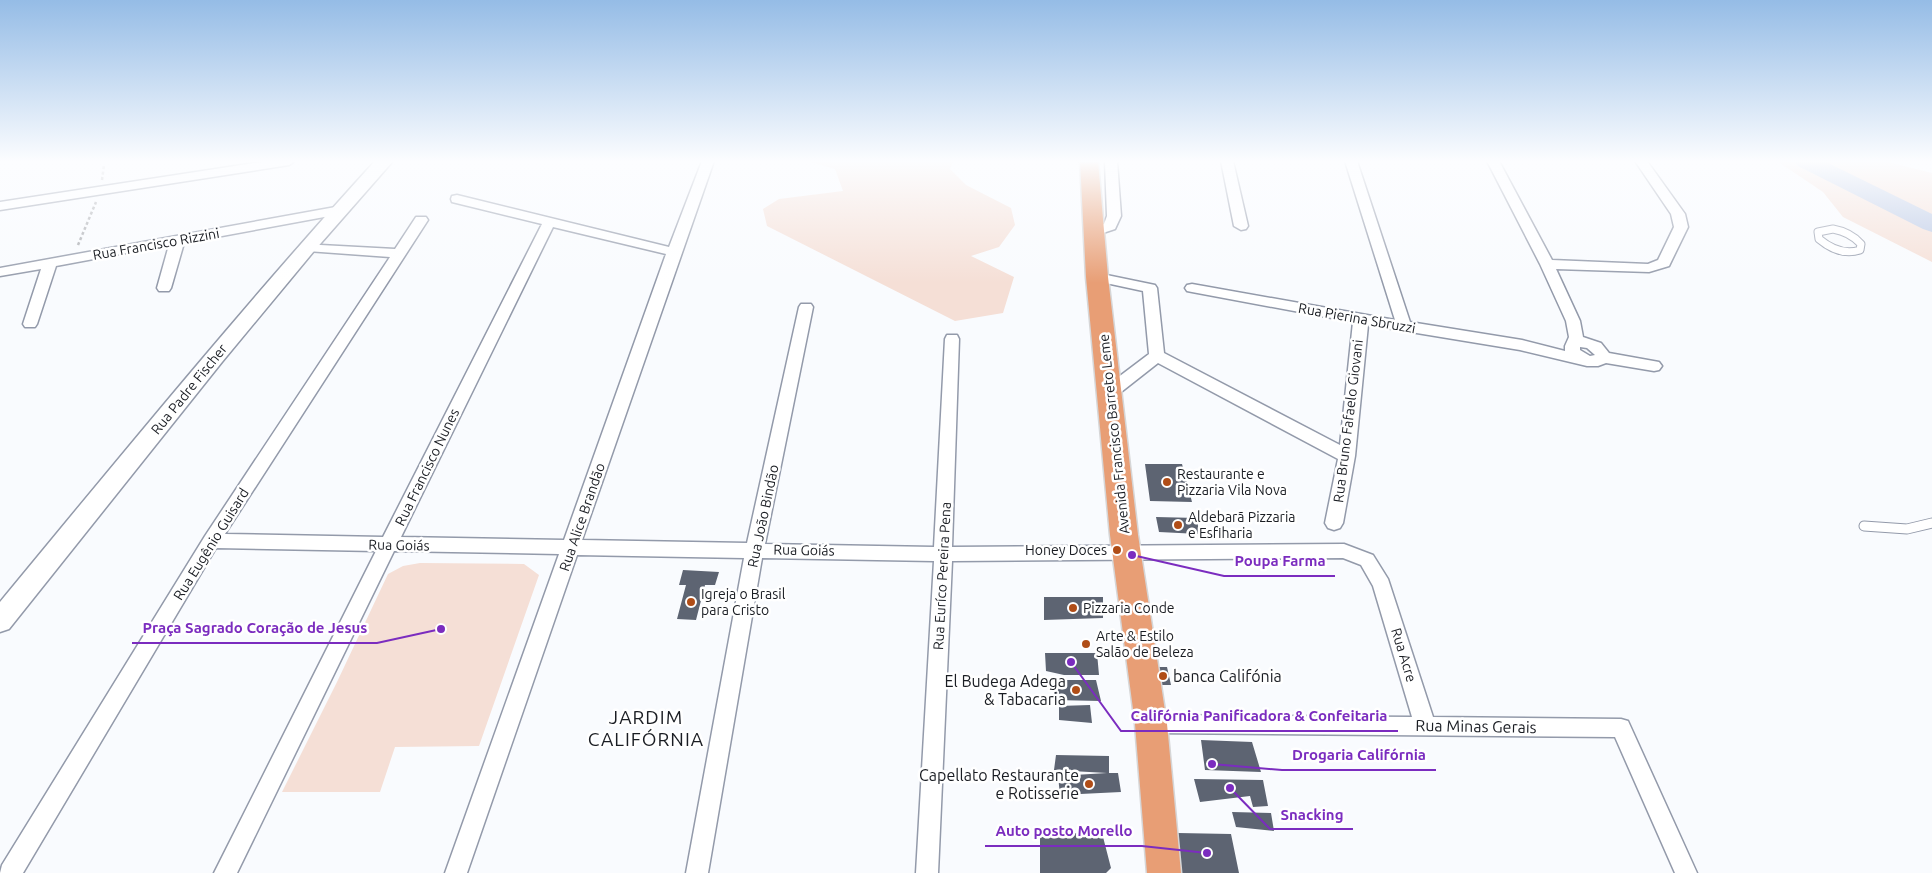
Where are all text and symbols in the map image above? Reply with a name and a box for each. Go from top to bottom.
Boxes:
street label: Rua Francisco Rizzini [91,225,221,263]
street label: Rua Pierina Sbruzzi [1297,300,1417,336]
street label: Avenida Francisco Barreto Leme [1096,333,1132,535]
street label: Rua Bruno Fafaelo Giovani [1330,338,1366,504]
street label: Rua Padre Fischer [148,340,231,437]
street label: Rua Francisco Nunes [392,406,462,528]
street label: Rua Alice Brandão [556,461,608,573]
street label: Rua João Bindão [744,463,782,569]
place label: Restaurante e Pizzaria Vila Nova [1177,466,1287,498]
marker: Restaurante e Pizzaria Vila Nova [1161,476,1173,488]
street label: Rua Eugênio Guisard [170,485,252,603]
street label: Rua Euríco Pereira Pena [930,501,954,651]
place label: Aldebarã Pizzaria e Esfiharia [1188,509,1296,541]
marker: Aldebarã Pizzaria e Esfiharia [1172,519,1184,531]
street label: Rua Goiás [368,536,430,554]
street label: Rua Goiás [773,541,835,559]
place label: Honey Doces [1025,542,1107,558]
marker: Honey Doces [1111,544,1123,556]
callout: Poupa Farma [1224,546,1335,576]
text: Poupa Farma [1234,552,1326,569]
place label: Igreja o Brasil para Cristo [701,586,786,618]
marker: Igreja o Brasil para Cristo [685,596,697,608]
place label: Pizzaria Conde [1083,600,1175,616]
marker: Pizzaria Conde [1067,602,1079,614]
callout: Praça Sagrado Coração de Jesus [132,613,377,643]
text: Praça Sagrado Coração de Jesus [143,619,367,637]
street label: Rua Acre [1388,626,1420,684]
place label: Arte & Estilo Salão de Beleza [1096,628,1194,660]
marker: Arte & Estilo Salão de Beleza [1080,638,1092,650]
place label: banca Califónia [1173,667,1282,685]
marker: banca Califónia [1157,670,1169,682]
place label: El Budega Adega & Tabacaria [945,672,1066,708]
marker: El Budega Adega & Tabacaria [1070,684,1082,696]
callout: Califórnia Panificadora & Confeitaria [1121,701,1398,731]
district label: JARDIM CALIFÓRNIA [588,706,704,750]
text: Califórnia Panificadora & Confeitaria [1130,707,1388,724]
street label: Rua Minas Gerais [1415,716,1537,736]
callout: Drogaria Califórnia [1282,740,1436,770]
text: Drogaria Califórnia [1292,746,1426,763]
place label: Capellato Restaurante e Rotisserie [919,766,1079,802]
marker: Capellato Restaurante e Rotisserie [1083,778,1095,790]
callout: Snacking [1270,799,1353,829]
text: Snacking [1280,806,1344,823]
callout: Auto posto Morello [985,816,1142,846]
text: Auto posto Morello [995,822,1133,839]

